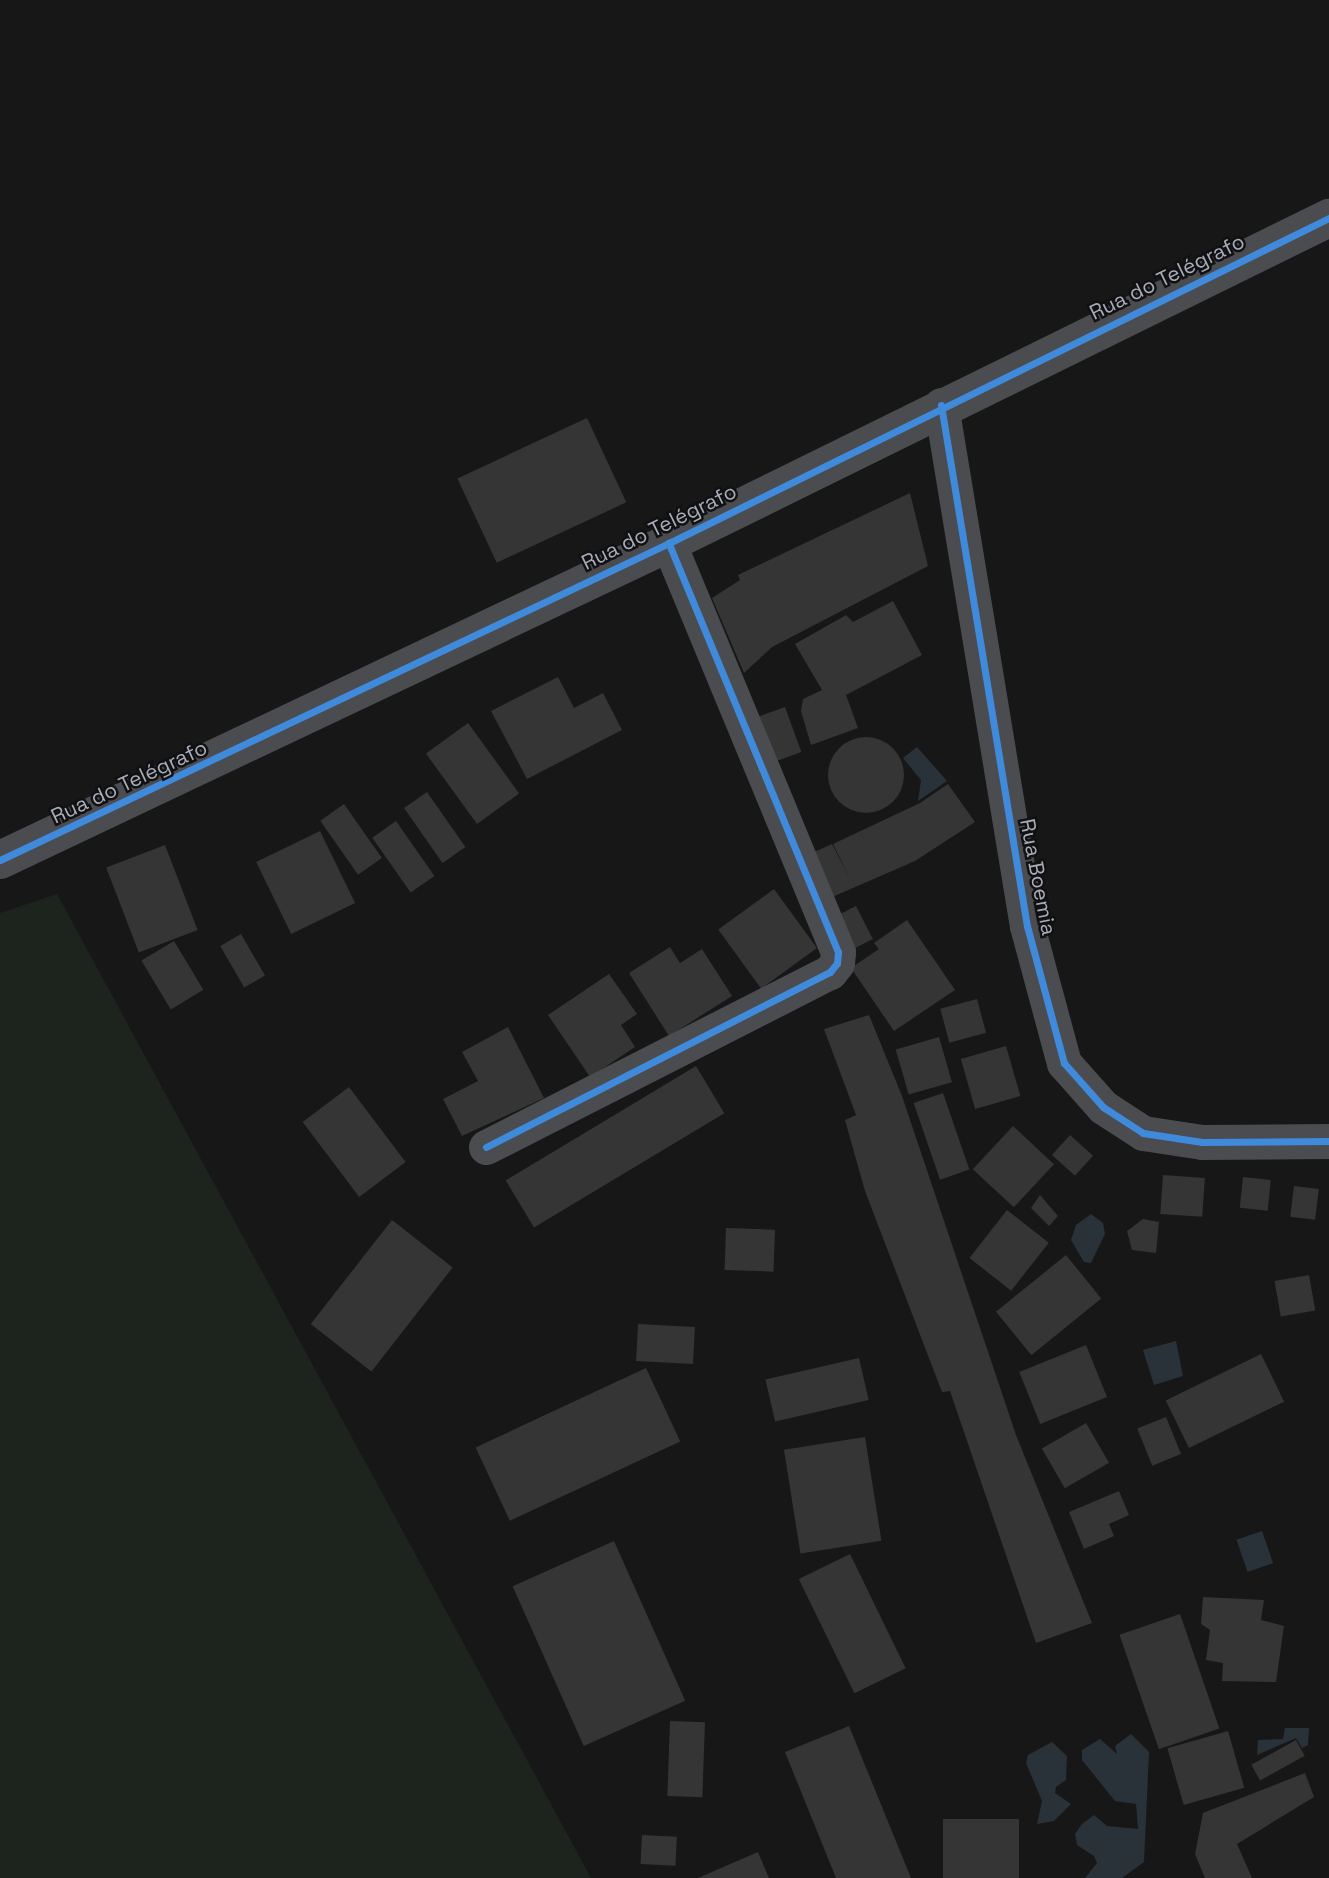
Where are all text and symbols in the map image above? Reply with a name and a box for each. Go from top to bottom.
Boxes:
street label: Rua do Telégrafo [1085,228,1249,326]
street label: Rua do Telégrafo [577,478,741,576]
street label: Rua do Telégrafo [47,735,211,829]
street label: Rua Boemia [1014,817,1062,937]

